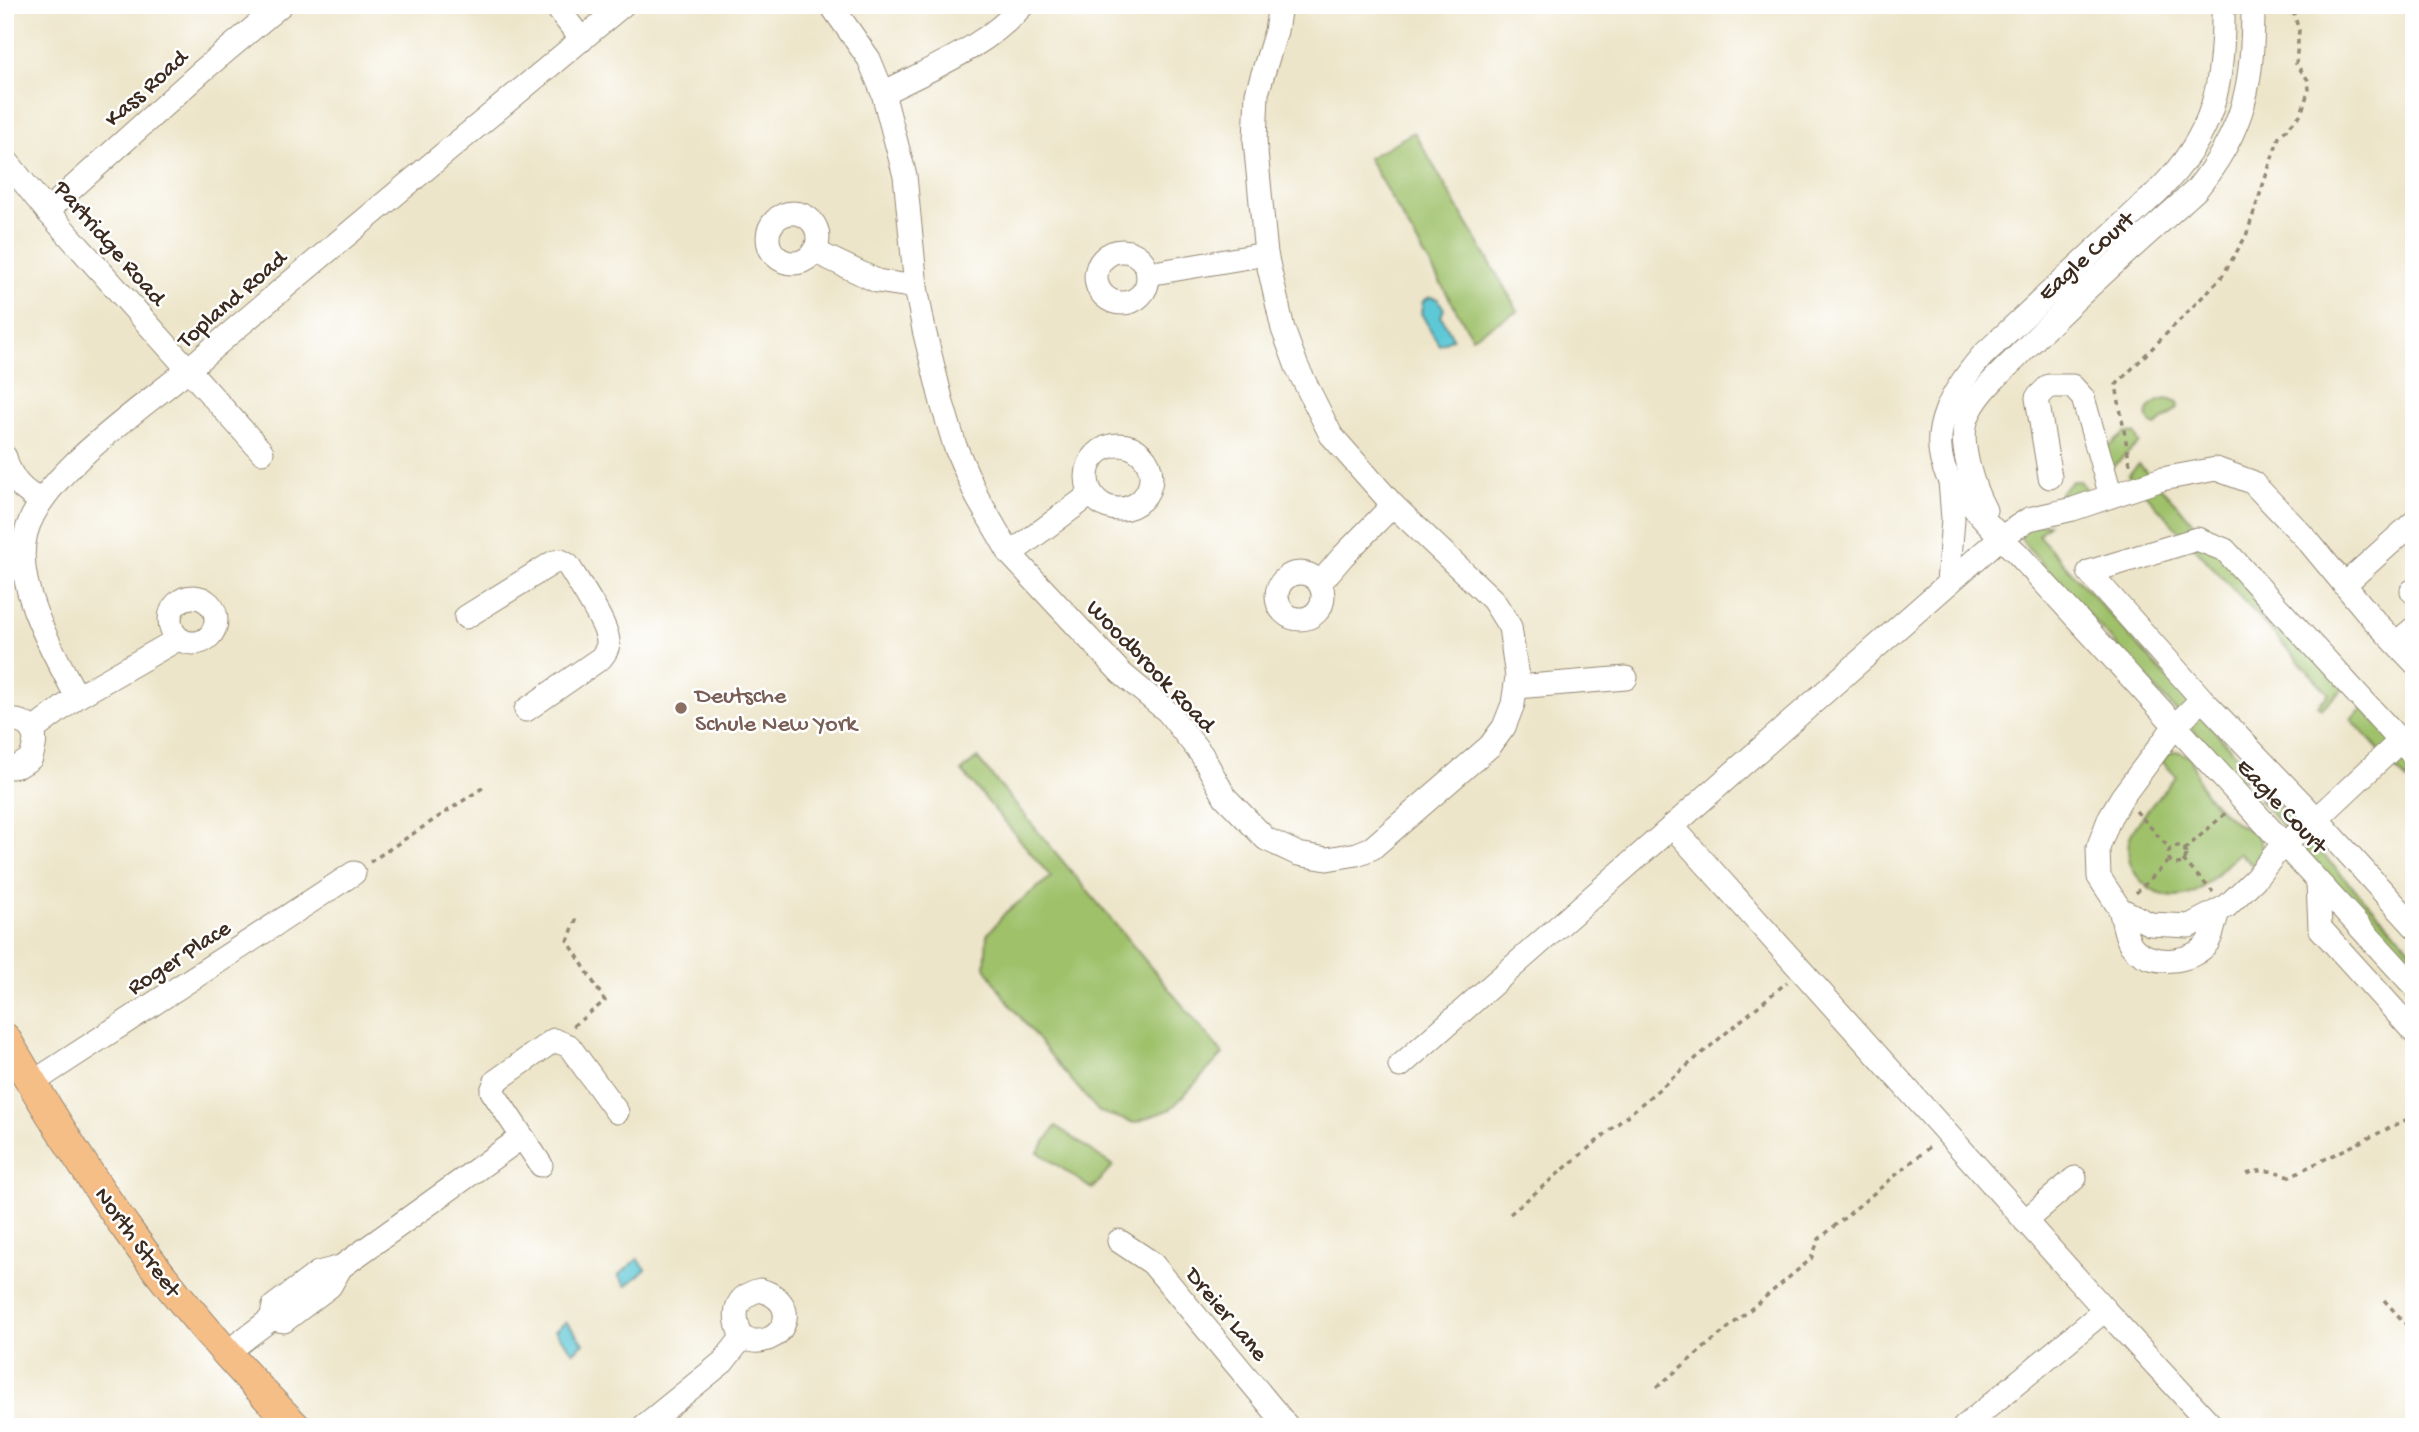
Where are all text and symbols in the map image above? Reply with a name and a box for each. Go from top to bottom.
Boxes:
street label: Kass Road [100,43,196,135]
street label: Partridge Road [45,175,172,314]
street label: Eagle Court [2033,205,2143,309]
street label: Topland Road [171,244,295,357]
street label: Woodbrook Road [1079,595,1222,742]
place label: Deutsche Schule New York [693,683,859,740]
marker: Deutsche Schule New York [673,700,689,716]
street label: Eagle Court [2229,754,2334,863]
street label: Roger Place [123,914,238,1003]
street label: North Street [87,1182,187,1306]
street label: Dreier Lane [1176,1261,1274,1369]

